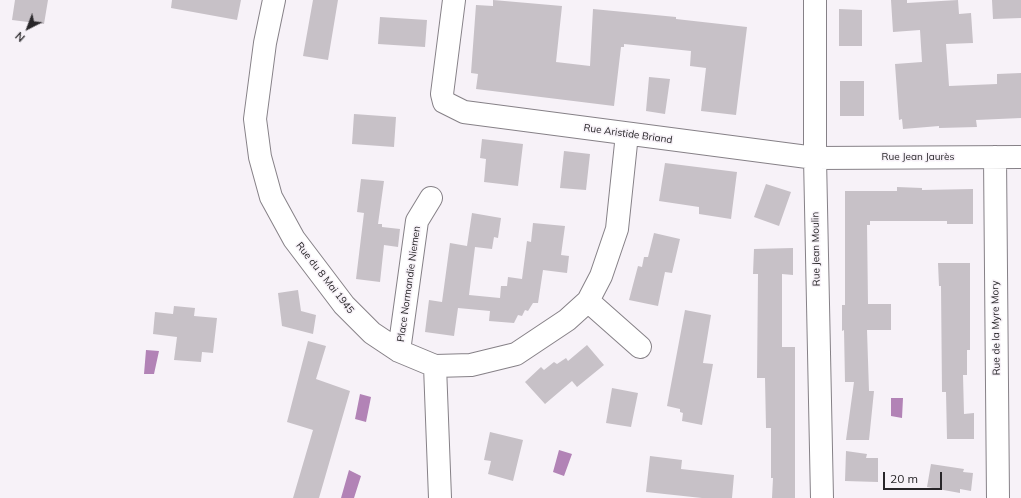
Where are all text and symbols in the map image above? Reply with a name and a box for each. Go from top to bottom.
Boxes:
north arrow [8,8,48,48]
text: N [12,29,28,45]
street label: Rue Aristide Briand [583,122,673,146]
street label: Rue Jean Jaurès [882,151,954,163]
street label: Rue Jean Moulin [809,212,823,286]
street label: Place Normandie Niemen [395,225,423,343]
street label: Rue du 8 Mai 1945 [293,240,357,316]
street label: Rue de la Myre Mory [989,280,1003,376]
scale bar [885,464,944,490]
text: 20 m [890,471,918,486]

